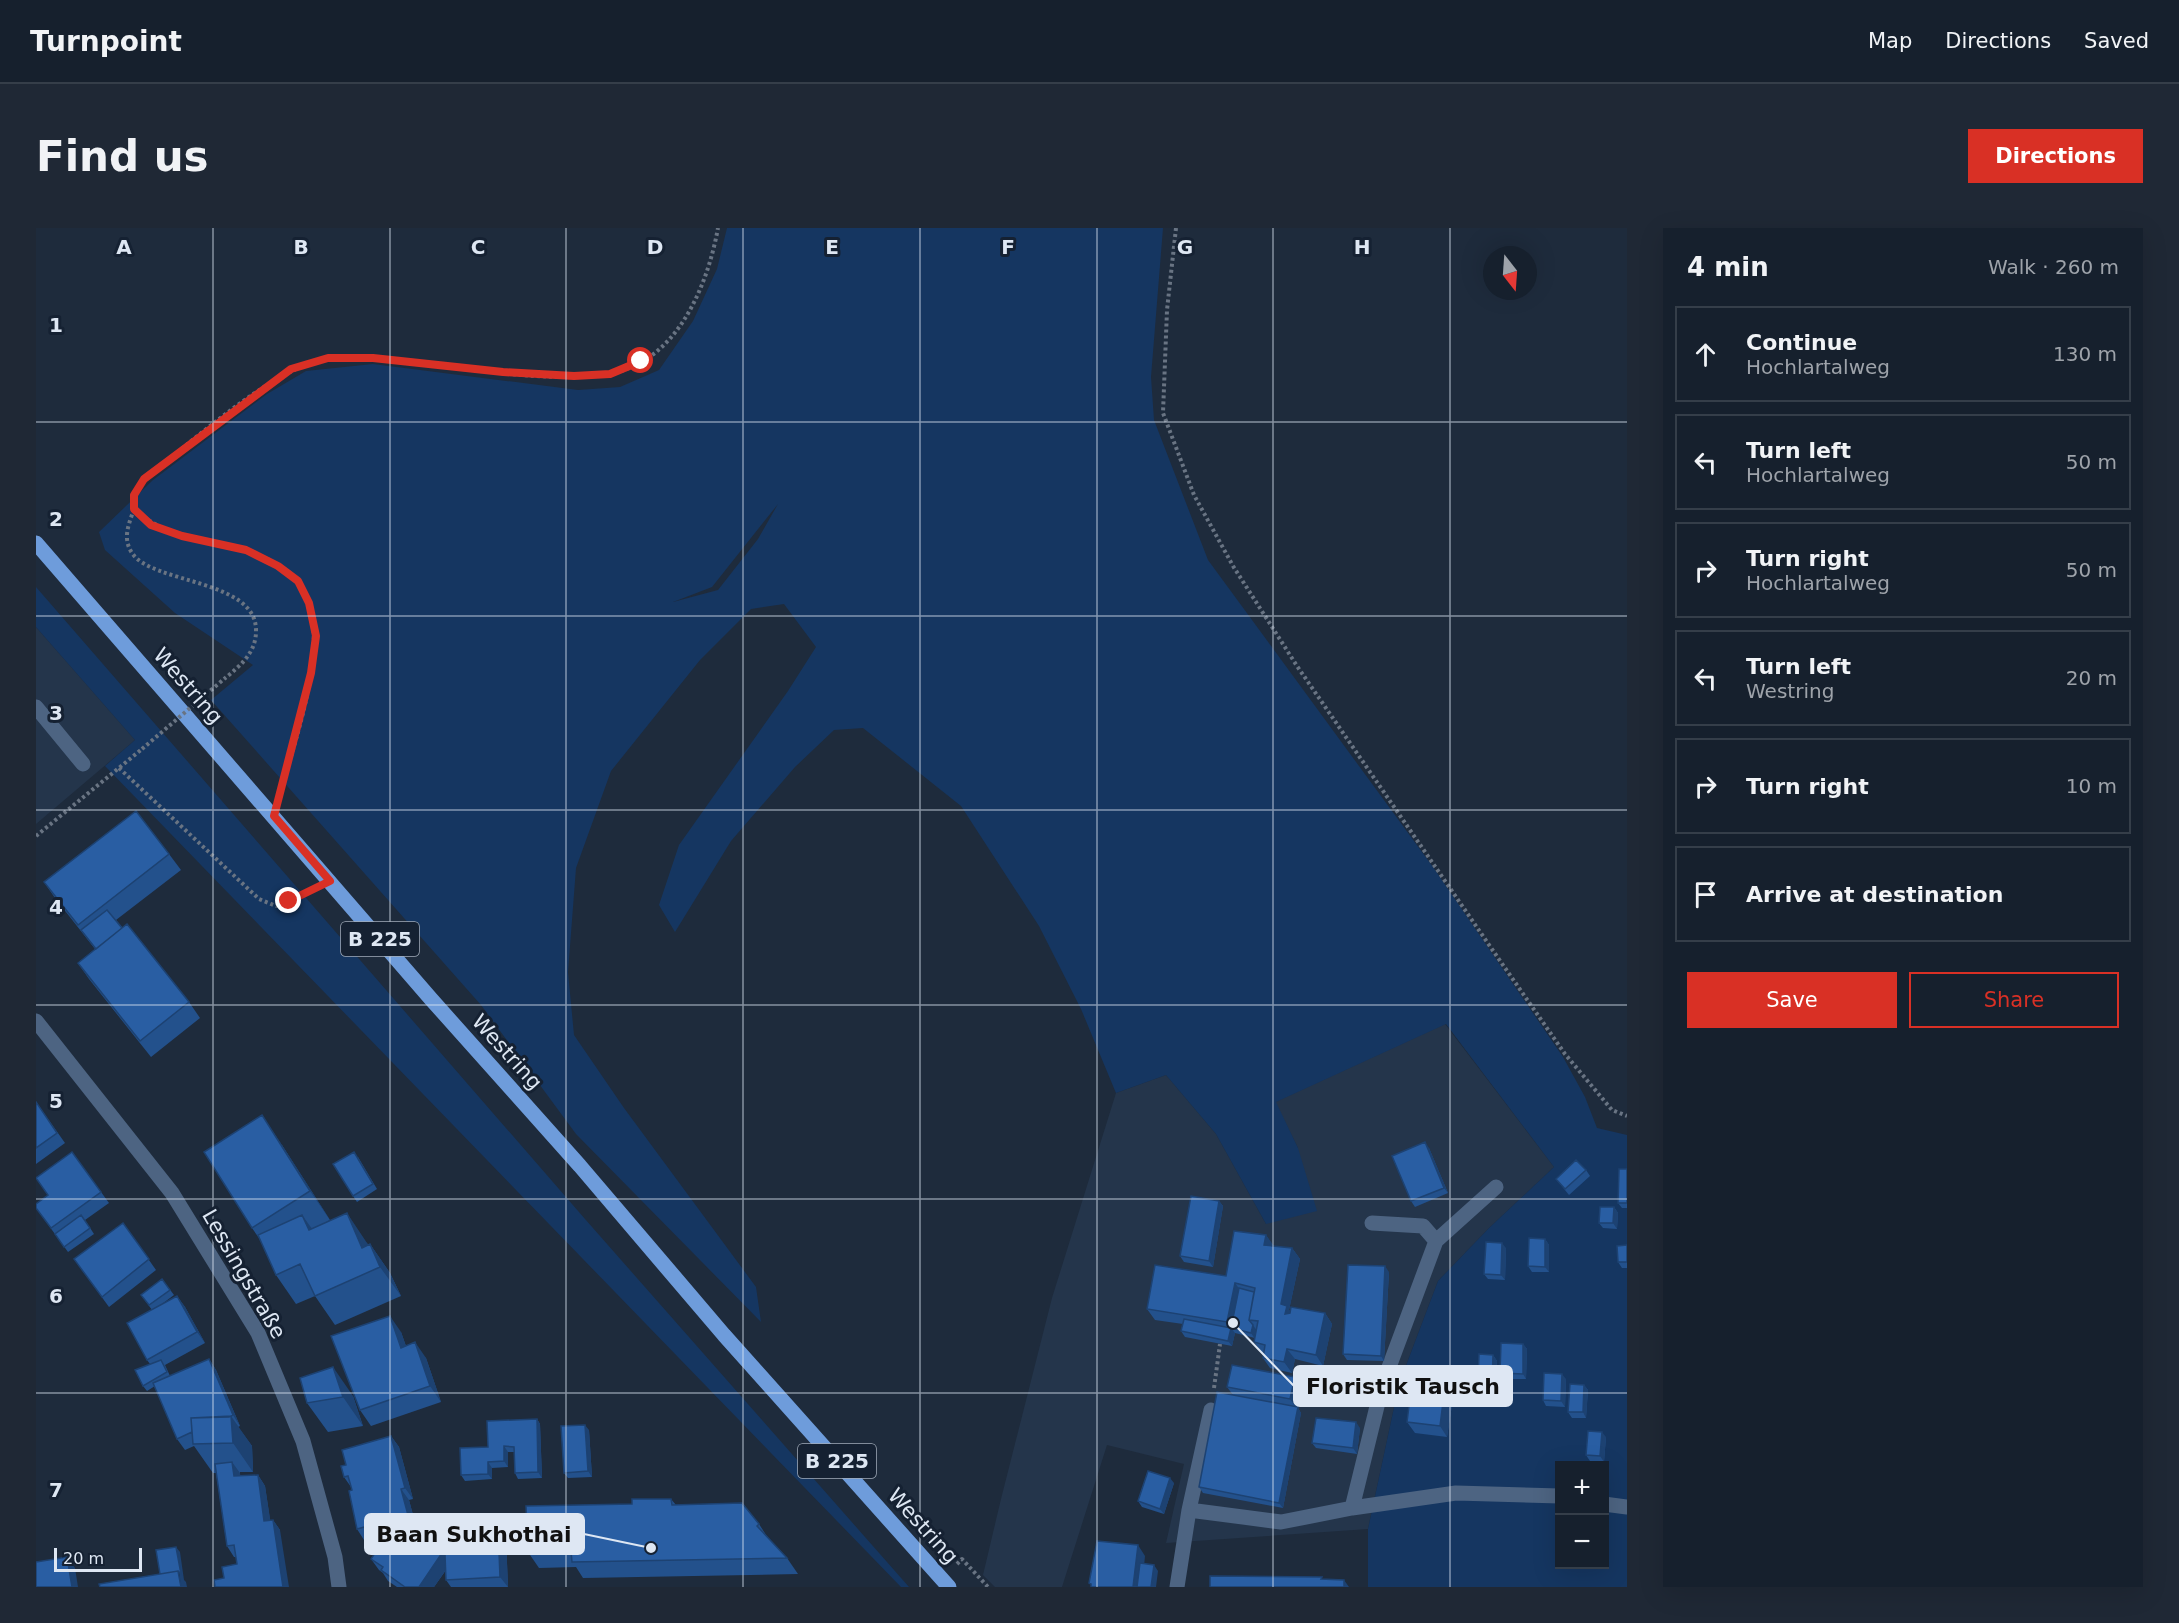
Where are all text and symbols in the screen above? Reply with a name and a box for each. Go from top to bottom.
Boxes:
text: Turnpoint [30,25,182,58]
text: Map [1868,29,1912,53]
text: Directions [1945,29,2051,53]
text: Saved [2084,29,2149,53]
button: Directions [1968,129,2143,183]
text: Find us [36,132,209,181]
text: A [116,235,132,259]
text: B [293,235,309,259]
text: C [471,235,485,259]
text: D [647,235,663,259]
text: E [825,235,839,259]
text: F [1001,235,1015,259]
text: G [1177,235,1193,259]
text: H [1354,235,1370,259]
north arrow [1483,246,1537,300]
text: 4 min [1687,252,1769,282]
text: Walk · 260 m [1988,255,2119,279]
text: 1 [49,313,63,337]
text: Continue [1746,330,1857,355]
icon: ahead [1689,338,1722,371]
text: 130 m [2053,342,2117,366]
route start [627,347,653,373]
text: Hochlartalweg [1746,355,1890,379]
text: Turn left [1746,438,1851,463]
icon: left [1689,446,1722,479]
text: 50 m [2066,450,2117,474]
text: Hochlartalweg [1746,463,1890,487]
text: 2 [49,507,63,531]
text: Turn right [1746,546,1869,571]
icon: right [1689,554,1722,587]
text: 50 m [2066,558,2117,582]
text: Hochlartalweg [1746,571,1890,595]
street label: Westring [149,643,227,729]
text: Turn left [1746,654,1851,679]
icon: left [1689,662,1722,695]
text: 20 m [2066,666,2117,690]
text: Westring [1746,679,1834,703]
text: 3 [49,701,63,725]
icon: right [1689,770,1722,803]
text: Turn right [1746,774,1869,799]
text: 10 m [2066,774,2117,798]
icon: arrive [1689,878,1722,911]
text: Arrive at destination [1746,882,2003,907]
route end [275,887,301,913]
text: 4 [49,895,63,919]
road number: B 225 [341,922,419,956]
button: Save [1687,972,1897,1028]
button: Share [1909,972,2119,1028]
street label: Westring [467,1010,547,1094]
text: 5 [49,1089,63,1113]
street label: Lessingstraße [197,1205,291,1343]
text: 6 [49,1284,63,1308]
callout: Floristik Tausch [1294,1366,1512,1406]
text: Floristik Tausch [1306,1374,1500,1399]
road number: B 225 [798,1444,876,1478]
map controls [1555,1461,1609,1569]
button: + [1555,1461,1609,1515]
text: 7 [49,1478,63,1502]
street label: Westring [883,1484,963,1568]
callout: Baan Sukhothai [365,1514,584,1554]
button: − [1555,1515,1609,1569]
text: Baan Sukhothai [376,1522,572,1547]
scale bar [54,1545,142,1572]
text: 20 m [63,1549,104,1568]

